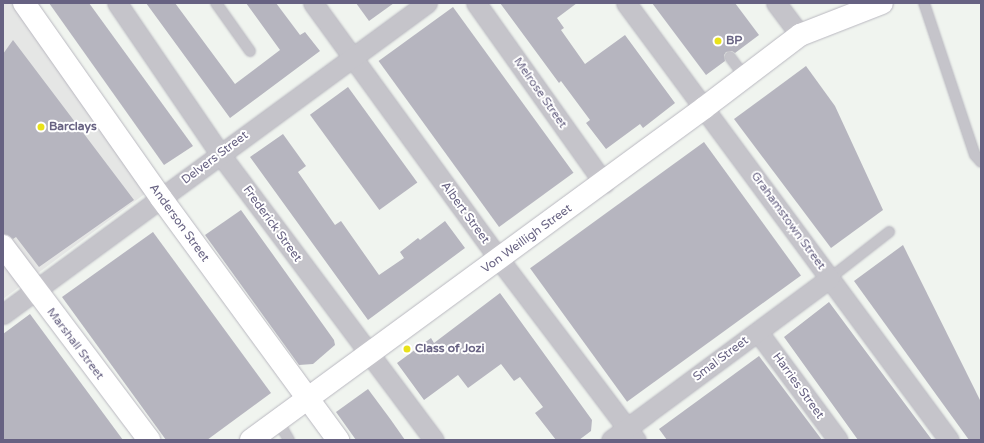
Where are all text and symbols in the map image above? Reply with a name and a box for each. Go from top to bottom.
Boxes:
place label: BP [726,34,742,48]
marker: BP [713,36,723,46]
street label: Melrose Street [510,55,570,131]
place label: Barclays [49,120,97,134]
marker: Barclays [36,122,46,132]
street label: Delvers Street [179,128,251,188]
street label: Grahamstown Street [748,169,828,273]
street label: Albert Street [438,179,492,247]
street label: Anderson Street [146,181,212,265]
street label: Frederick Street [240,183,304,265]
street label: Von Weilligh Street [479,201,575,277]
street label: Marshall Street [43,305,107,383]
street label: Smal Street [691,334,751,384]
place label: Class of Jozi [415,342,485,356]
marker: Class of Jozi [402,344,412,354]
street label: Harries Street [769,350,827,422]

